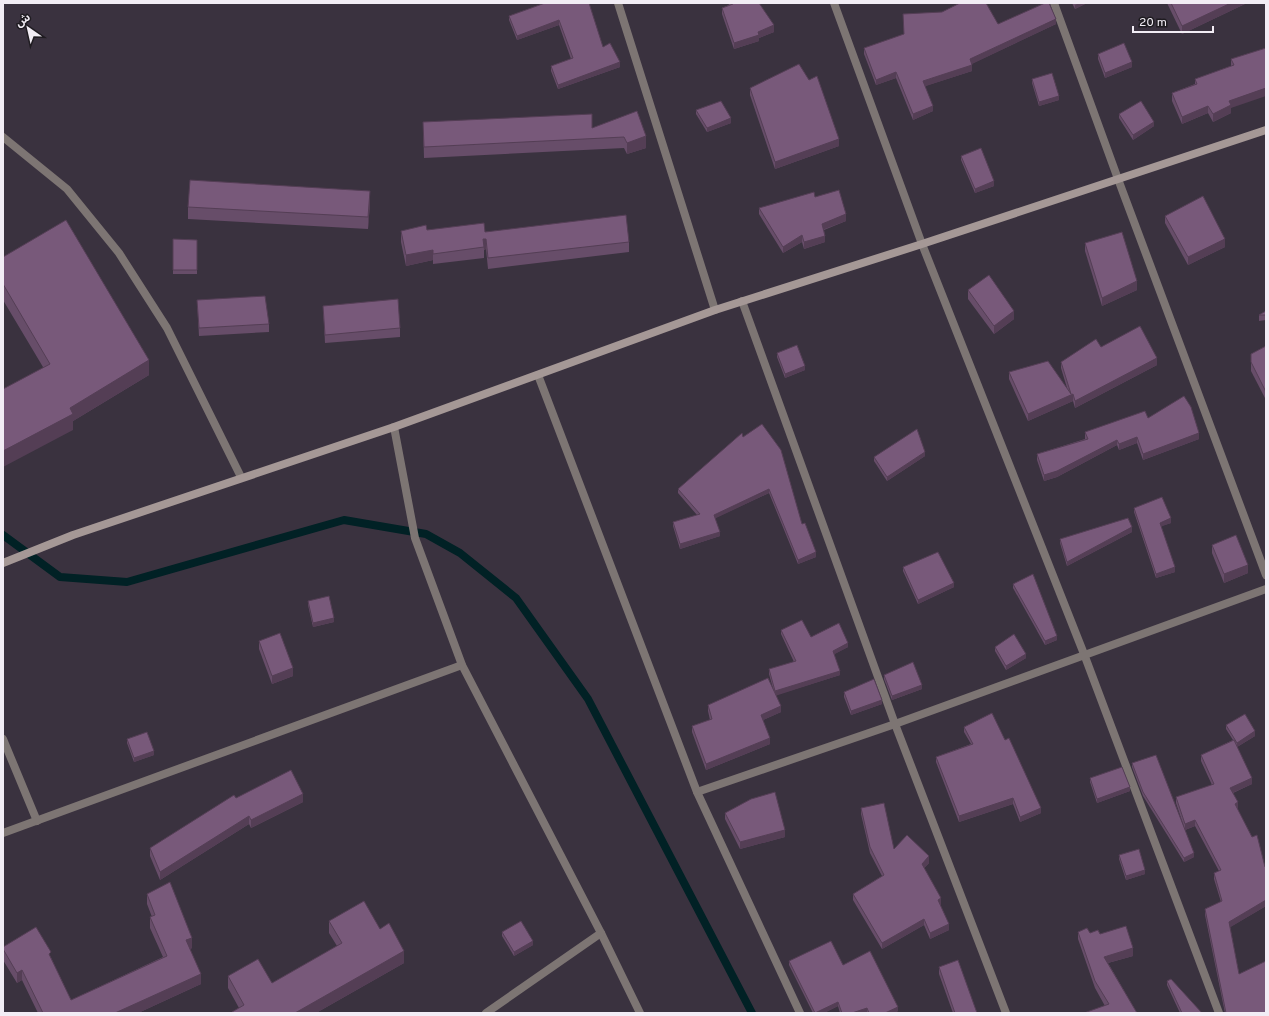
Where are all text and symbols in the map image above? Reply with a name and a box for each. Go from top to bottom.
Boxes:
north arrow [8,8,48,48]
scale bar [1133,8,1213,34]
text: ش [13,11,33,31]
text: 20 m [1139,15,1167,31]

